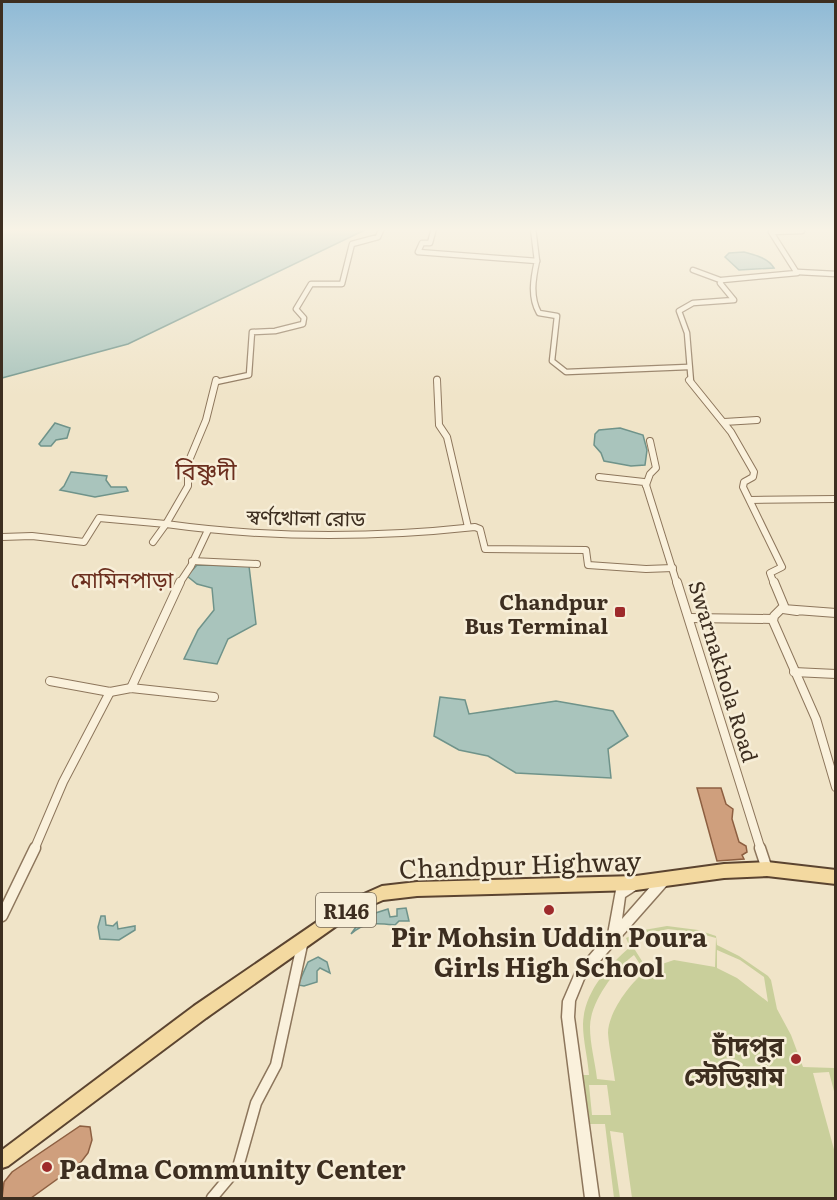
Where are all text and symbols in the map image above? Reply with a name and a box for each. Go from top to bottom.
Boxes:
district label: বিষ্ণুদী [174,452,237,487]
street label: স্বর্ণখোলা রোড [245,499,367,533]
district label: মোমিনপাড়া [71,562,175,595]
street label: Swarnakhola Road [683,576,767,766]
place label: Chandpur Bus Terminal [464,585,609,640]
marker: Chandpur Bus Terminal [613,605,627,619]
street label: Chandpur Highway [398,839,642,887]
road number: R146 [316,893,376,927]
marker: Pir Mohsin Uddin Poura Girls High School [542,903,556,917]
place label: Pir Mohsin Uddin Poura Girls High School [391,916,707,985]
place label: চাঁদপুর স্টেডিয়াম [684,1025,785,1094]
marker: চাঁদপুর স্টেডিয়াম [789,1052,803,1066]
place label: Padma Community Center [59,1148,406,1187]
marker: Padma Community Center [40,1160,54,1174]

